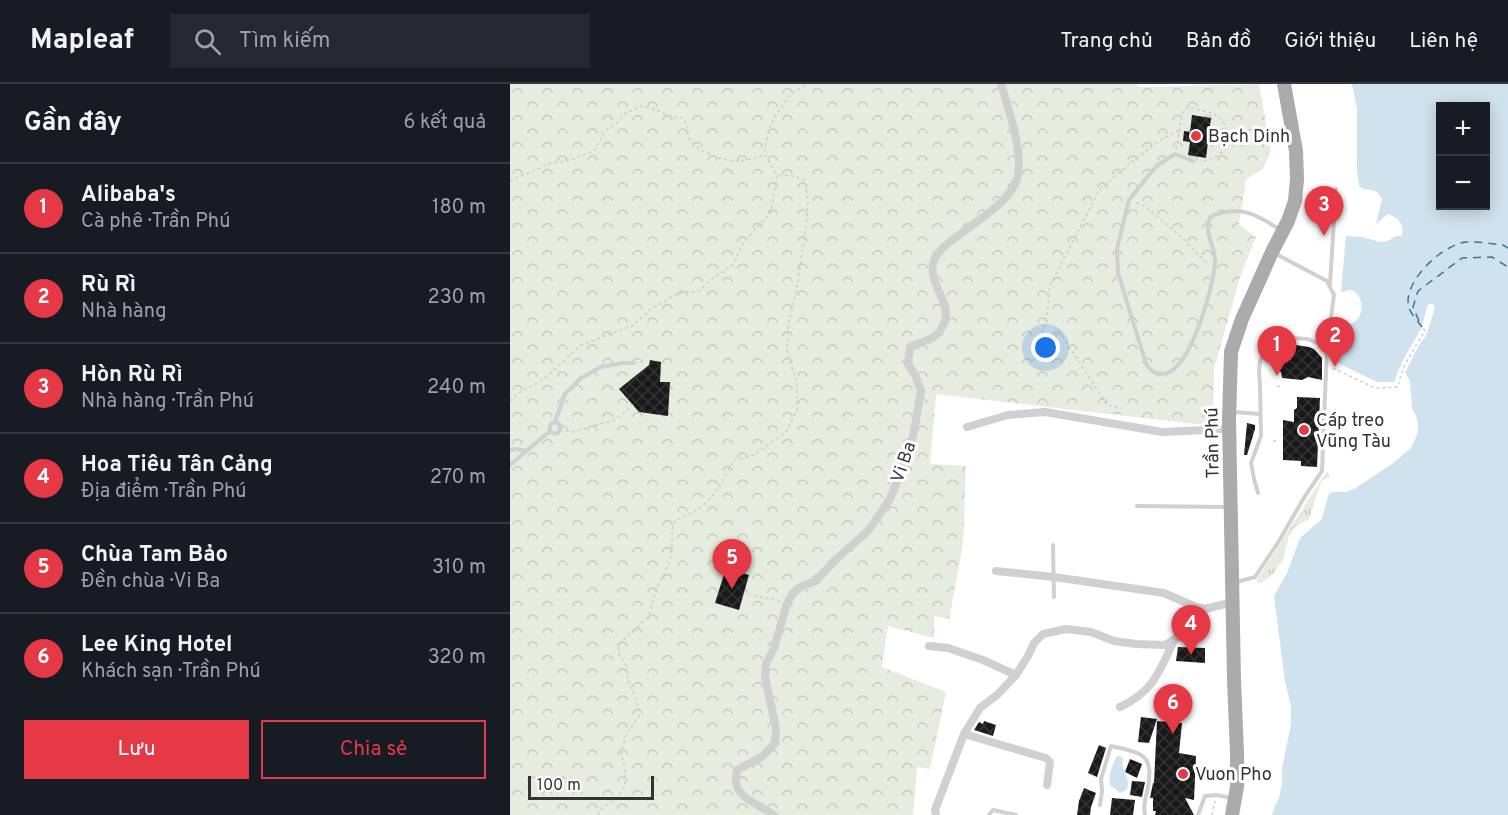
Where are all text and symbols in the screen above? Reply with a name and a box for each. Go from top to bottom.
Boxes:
search box [170,14,590,68]
text: Mapleaf [30,23,134,59]
icon: search [191,25,224,58]
text: Tìm kiếm [239,28,330,55]
text: Trang chủ [1060,28,1153,55]
text: Bản đồ [1186,28,1251,55]
text: Giới thiệu [1284,28,1376,55]
text: Liên hệ [1409,28,1478,55]
map controls [1436,102,1490,210]
button: + [1436,102,1490,156]
text: Gần đây [24,107,122,140]
text: 6 kết quả [403,110,486,136]
place label: Bạch Dinh [1208,126,1290,149]
marker: Bạch Dinh [1189,129,1203,143]
button: − [1436,156,1490,210]
text: Alibaba's [81,182,176,209]
pin: 3 [1304,186,1344,236]
text: 1 [40,195,48,221]
text: 180 m [432,195,486,221]
text: Cà phê · Trần Phú [81,209,230,235]
text: Rù Rì [81,272,136,299]
text: 2 [37,285,50,311]
text: 230 m [427,285,486,311]
text: Nhà hàng [81,299,167,325]
pin: 2 [1316,318,1354,367]
pin: 1 [1258,326,1296,376]
your location [1031,333,1060,362]
text: Hòn Rù Rì [81,362,183,389]
text: 3 [38,375,50,401]
text: 240 m [427,375,486,401]
text: Nhà hàng · Trần Phú [81,389,254,415]
street label: Trần Phú [1200,407,1226,479]
place label: Cáp treo Vũng Tàu [1316,410,1391,454]
marker: Cáp treo Vũng Tàu [1297,423,1311,437]
street label: Vi Ba [887,439,922,486]
text: Hoa Tiêu Tân Cảng [81,452,273,479]
text: 4 [37,465,50,491]
text: 270 m [430,465,486,491]
text: Địa điểm · Trần Phú [81,479,247,505]
pin: 5 [712,540,752,589]
text: Chùa Tam Bảo [81,542,228,569]
text: 5 [37,555,50,581]
text: 310 m [432,555,486,581]
text: Đền chùa · Vi Ba [81,569,220,595]
pin: 4 [1172,606,1210,655]
text: Lee King Hotel [81,632,232,659]
text: 6 [37,645,50,671]
text: 320 m [428,645,486,671]
text: Khách sạn · Trần Phú [81,659,261,685]
pin: 6 [1154,684,1192,734]
button: Lưu [24,720,249,779]
button: Chia sẻ [261,720,486,779]
place label: Vuon Pho [1195,764,1272,787]
marker: Vuon Pho [1176,767,1190,781]
scale bar [528,773,654,800]
text: 100 m [537,776,581,796]

